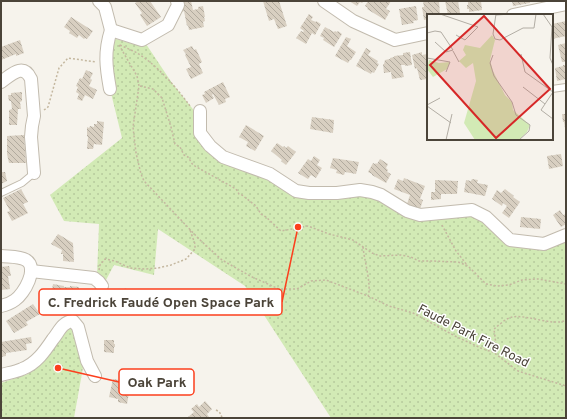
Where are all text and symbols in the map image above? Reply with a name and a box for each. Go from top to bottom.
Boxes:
inset map [427,14,553,140]
callout: C. Fredrick Faudé Open Space Park [39,289,282,315]
text: C. Fredrick Faudé Open Space Park [48,295,275,312]
street label: Faude Park Fire Road [415,302,532,372]
callout: Oak Park [119,369,194,395]
text: Oak Park [127,375,187,392]

